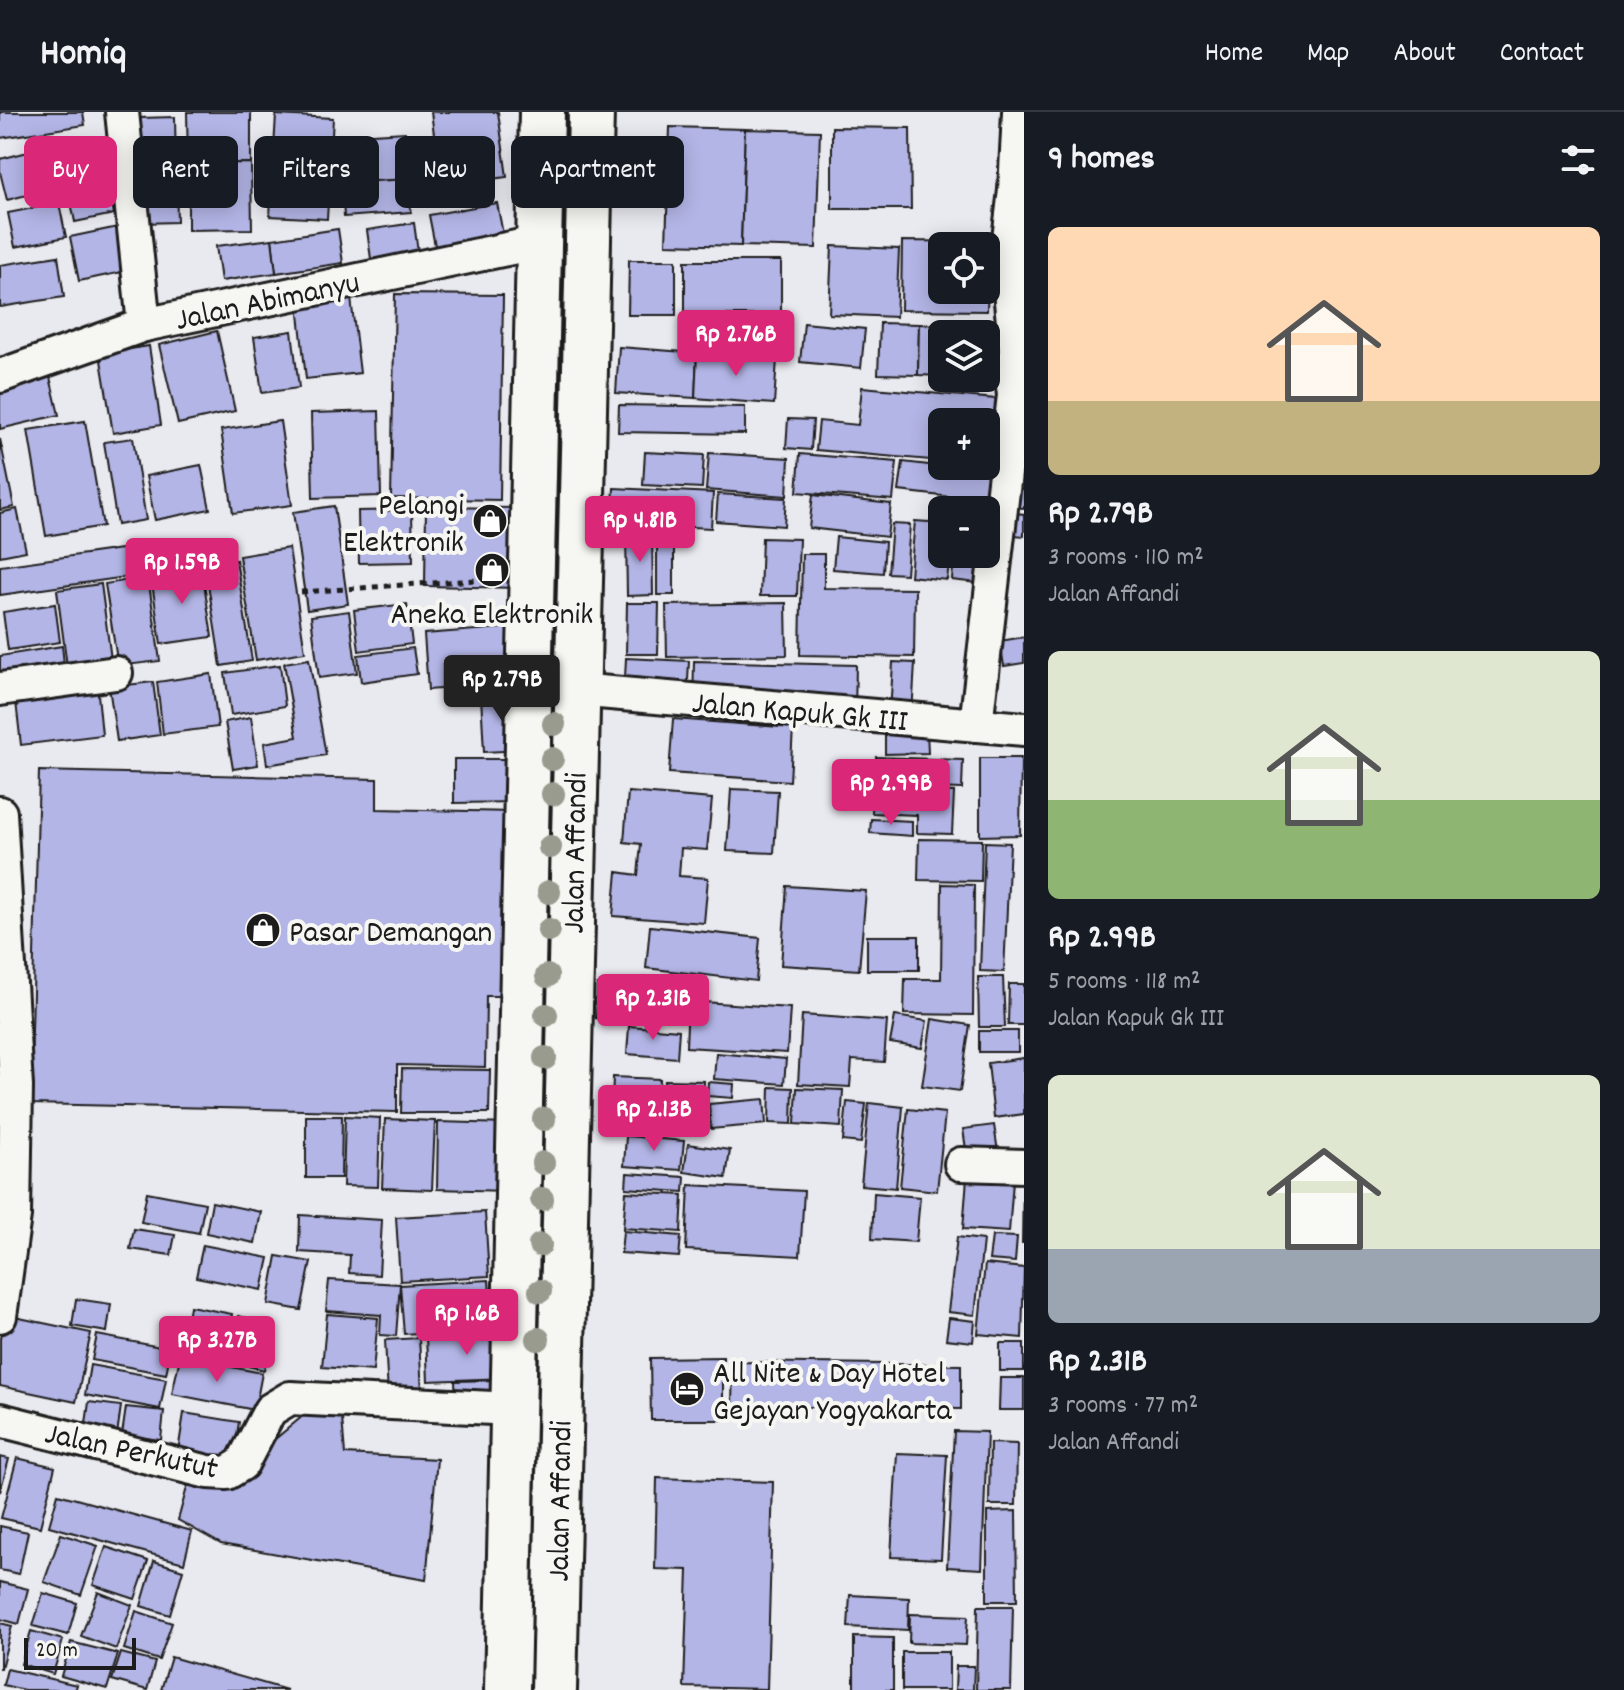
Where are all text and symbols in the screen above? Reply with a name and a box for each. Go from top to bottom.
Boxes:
text: Homiq [40,28,126,83]
text: Home [1205,35,1263,75]
text: Map [1307,35,1349,75]
text: About [1393,35,1456,75]
text: Contact [1500,35,1584,75]
chip: Buy [24,136,117,208]
chip: Rent [133,136,238,208]
chip: Filters [254,136,379,208]
chip: New [395,136,495,208]
chip: Apartment [511,136,684,208]
text: 9 homes [1048,136,1155,185]
icon: filters [1556,138,1600,182]
map controls [928,232,1000,568]
button: locate [928,232,1000,304]
street label: Jalan Abimanyu [172,262,364,346]
icon: home [1252,279,1396,423]
pin: Rp 2.76B [653,310,819,378]
text: Rp 2.76B [695,317,777,354]
button: layers [928,320,1000,392]
button: + [928,408,1000,480]
place label: Pelangi Elektronik [343,485,464,568]
text: Rp 2.79B [1048,491,1153,540]
pin: Rp 4.81B [557,496,723,564]
button: − [928,496,1000,568]
shop icon: Pelangi Elektronik [471,502,509,540]
text: Rp 4.81B [603,503,677,540]
pin: Rp 1.59B [99,538,265,606]
text: 3 rooms · 110 m² [1048,540,1204,577]
text: Rp 1.59B [144,545,220,582]
shop icon: Aneka Elektronik [473,551,511,589]
text: Jalan Affandi [1048,577,1179,614]
place label: Aneka Elektronik [391,594,593,640]
pin: Rp 2.79B [419,655,585,723]
text: Rp 2.79B [462,662,542,699]
street label: Jalan Kapuk Gk III [690,683,910,747]
icon: home [1252,703,1396,847]
pin: Rp 2.99B [808,759,974,827]
text: Rp 2.99B [850,766,932,803]
street label: Jalan Affandi [554,772,602,934]
shop icon: Pasar Demangan [244,911,282,949]
place label: Pasar Demangan [289,912,492,958]
text: Rp 2.99B [1048,915,1156,964]
text: 5 rooms · 118 m² [1048,964,1201,1001]
pin: Rp 2.31B [570,974,736,1042]
text: Rp 2.31B [615,981,691,1018]
text: Jalan Kapuk Gk III [1048,1001,1224,1038]
pin: Rp 2.13B [571,1085,737,1153]
text: Rp 2.13B [616,1092,692,1129]
icon: home [1252,1127,1396,1271]
pin: Rp 1.6B [393,1289,541,1357]
text: Rp 1.6B [434,1296,500,1333]
pin: Rp 3.27B [134,1316,300,1384]
text: Rp 3.27B [177,1323,257,1360]
text: Rp 2.31B [1048,1339,1147,1388]
place label: All Nite & Day Hotel Gejayan Yogyakarta [713,1353,952,1436]
hotel icon: All Nite & Day Hotel Gejayan Yogyakarta [668,1370,706,1408]
text: 3 rooms · 77 m² [1048,1388,1198,1425]
street label: Jalan Perkutut [40,1413,222,1495]
street label: Jalan Affandi [539,1420,587,1582]
text: Jalan Affandi [1048,1425,1179,1462]
scale bar [24,1634,136,1670]
text: 20 m [36,1636,78,1667]

